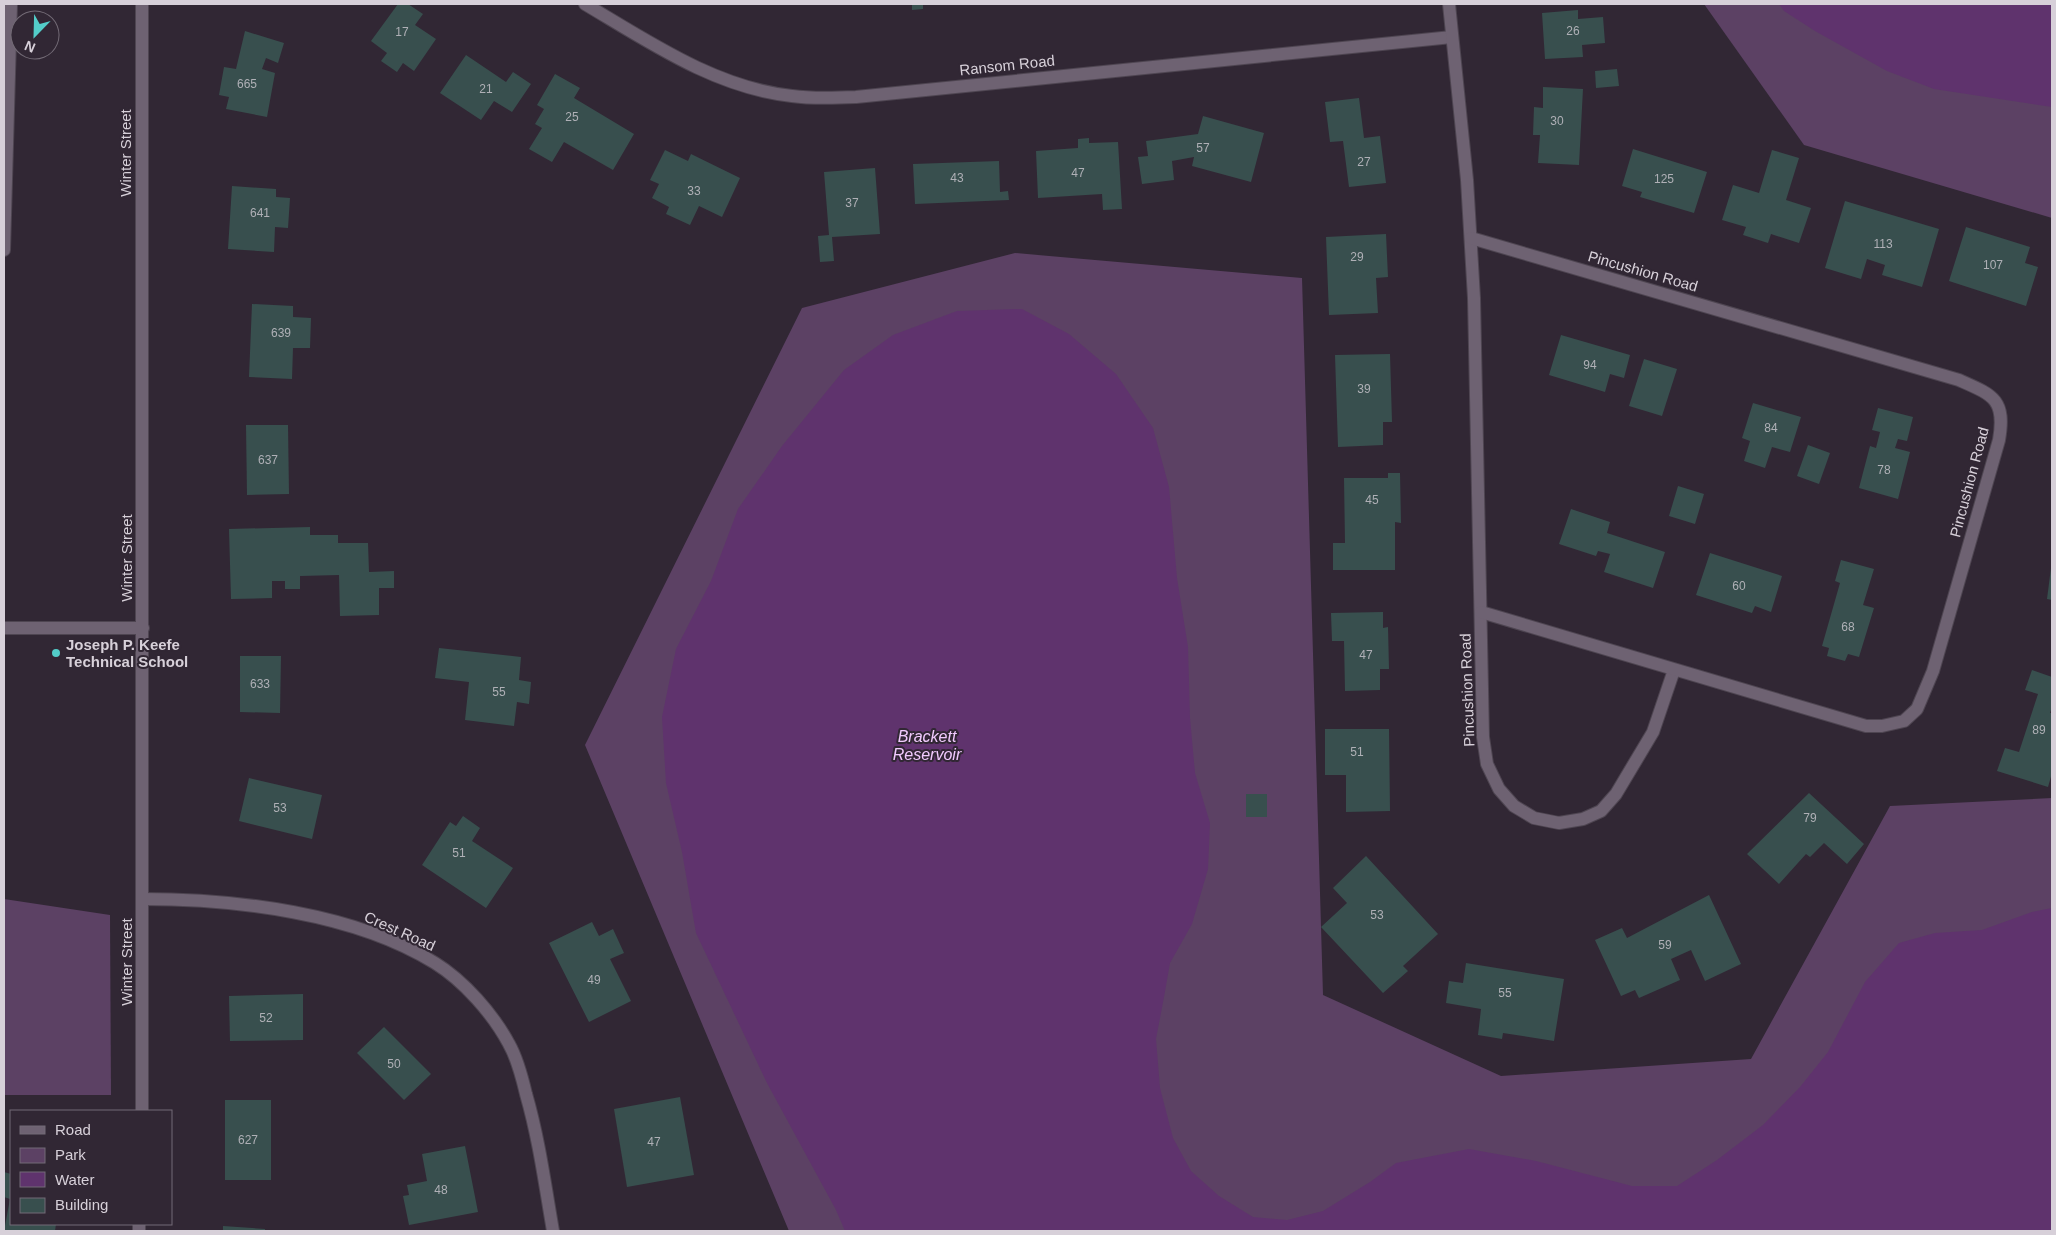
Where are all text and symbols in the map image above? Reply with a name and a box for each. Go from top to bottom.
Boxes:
north arrow [10,10,60,60]
house number: 26 [1566,24,1580,38]
house number: 17 [395,25,409,39]
text: N [22,38,38,56]
street label: Ransom Road [958,52,1056,78]
house number: 665 [237,77,257,91]
house number: 21 [479,82,493,96]
street label: Winter Street [117,108,134,197]
house number: 25 [565,110,579,124]
house number: 30 [1550,114,1564,128]
house number: 57 [1196,141,1210,155]
house number: 27 [1357,155,1371,169]
house number: 47 [1071,166,1085,180]
house number: 43 [950,171,964,185]
house number: 125 [1654,172,1674,186]
house number: 33 [687,184,701,198]
house number: 37 [845,196,859,210]
house number: 641 [250,206,270,220]
house number: 113 [1873,237,1893,251]
street label: Pincushion Road [1586,247,1700,295]
house number: 29 [1350,250,1364,264]
house number: 107 [1983,258,2003,272]
house number: 639 [271,326,291,340]
house number: 94 [1583,358,1597,372]
house number: 39 [1357,382,1371,396]
house number: 84 [1764,421,1778,435]
street label: Pincushion Road [1946,425,1992,539]
house number: 637 [258,453,278,467]
house number: 78 [1877,463,1891,477]
house number: 45 [1365,493,1379,507]
street label: Winter Street [118,513,135,602]
house number: 60 [1732,579,1746,593]
house number: 68 [1841,620,1855,634]
street label: Pincushion Road [1457,633,1477,747]
place label: Joseph P. Keefe Technical School [66,636,188,670]
marker: Joseph P. Keefe Technical School [50,647,62,659]
house number: 47 [1359,648,1373,662]
house number: 633 [250,677,270,691]
house number: 55 [492,685,506,699]
house number: 89 [2032,723,2046,737]
water label: Brackett Reservoir [893,728,962,763]
house number: 51 [1350,745,1364,759]
house number: 53 [273,801,287,815]
house number: 79 [1803,811,1817,825]
house number: 51 [452,846,466,860]
street label: Crest Road [362,908,438,954]
house number: 53 [1370,908,1384,922]
street label: Winter Street [118,917,135,1006]
house number: 59 [1658,938,1672,952]
house number: 49 [587,973,601,987]
house number: 55 [1498,986,1512,1000]
house number: 52 [259,1011,273,1025]
house number: 50 [387,1057,401,1071]
legend [10,1110,172,1225]
text: Road [55,1121,91,1138]
house number: 627 [238,1133,258,1147]
house number: 47 [647,1135,661,1149]
text: Park [55,1146,86,1163]
text: Water [55,1171,94,1188]
house number: 48 [434,1183,448,1197]
text: Building [55,1196,108,1213]

